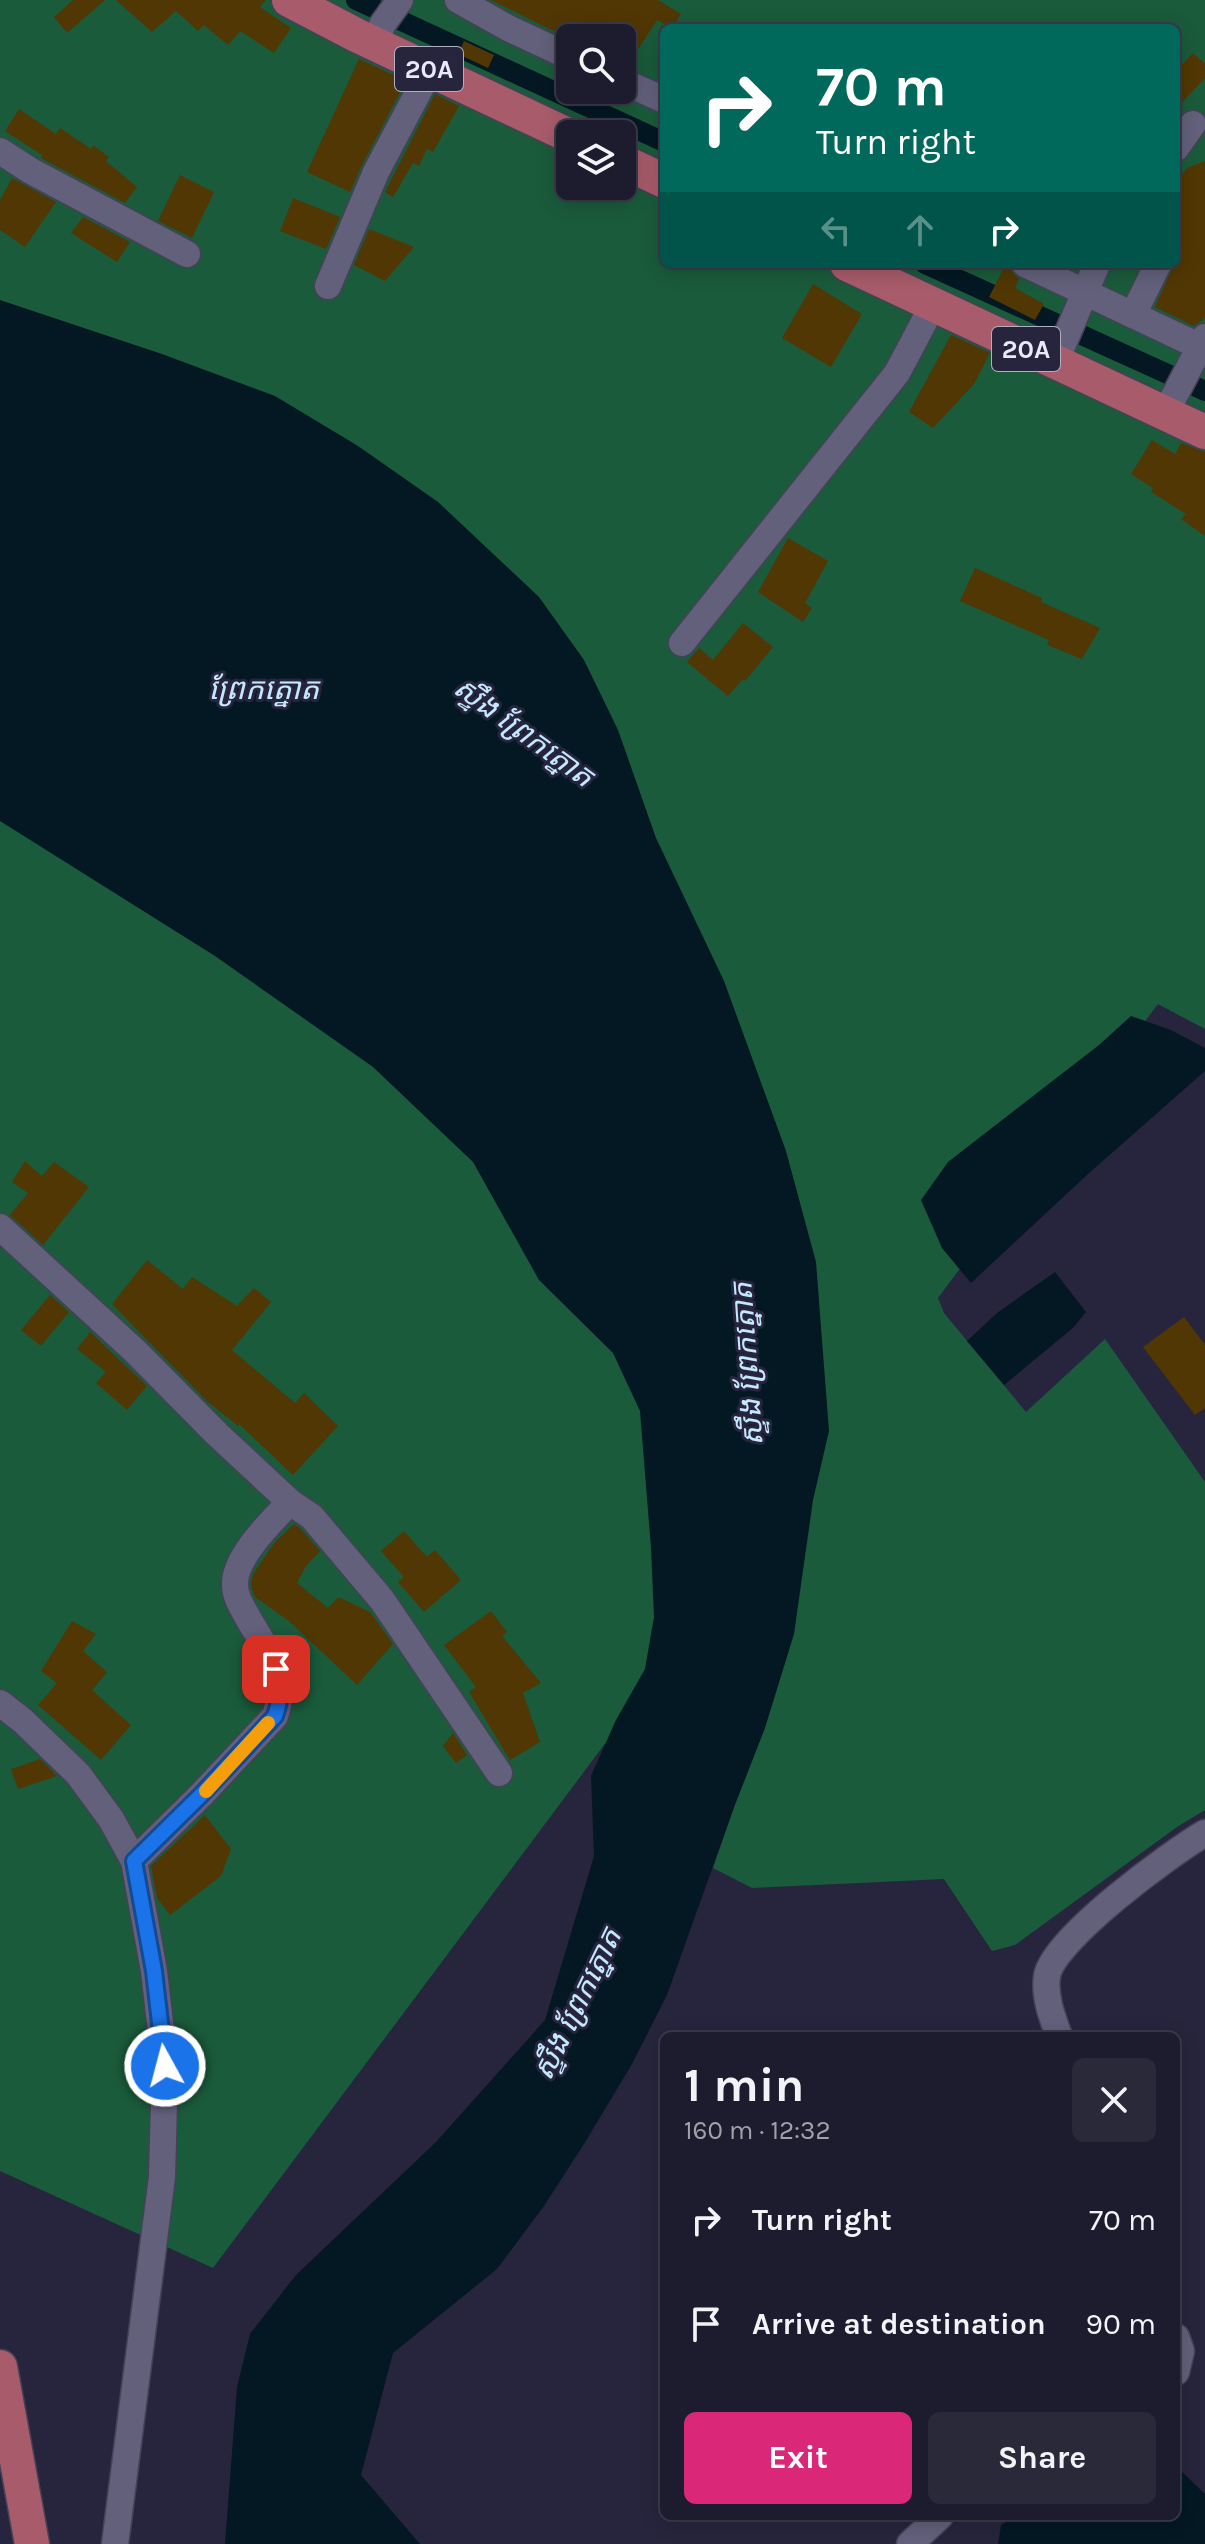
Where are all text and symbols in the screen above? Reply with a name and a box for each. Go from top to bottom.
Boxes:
map controls [556,24,636,200]
button: search [556,24,636,104]
road number: 20A [395,47,463,91]
text: 70 m [816,54,947,119]
icon: right [684,56,788,160]
button: layers [556,120,636,200]
text: Turn right [816,121,976,163]
icon: left [814,208,858,252]
icon: ahead [898,208,942,252]
icon: right [982,208,1026,252]
road number: 20A [992,327,1060,371]
water label: ស្ទឹង ព្រែកត្នោត [447,669,603,797]
water label: ព្រែកត្នោត [209,671,321,708]
water label: ស្ទឹង ព្រែកត្នោត [723,1279,771,1447]
pin [242,1635,310,1703]
icon: arrive [254,1647,298,1691]
water label: ស្ទឹង ព្រែកត្នោត [525,1921,631,2086]
position arrow [123,2024,207,2108]
text: 1 min [684,2057,804,2113]
button: close [1072,2058,1156,2142]
text: 160 m · 12:32 [684,2115,830,2146]
icon: right [684,2198,728,2242]
text: Turn right [752,2202,892,2238]
text: 70 m [1089,2202,1156,2238]
icon: arrive [684,2302,728,2346]
text: Arrive at destination [752,2306,1046,2342]
text: 90 m [1086,2306,1156,2342]
button: Exit [684,2412,912,2504]
button: Share [928,2412,1156,2504]

